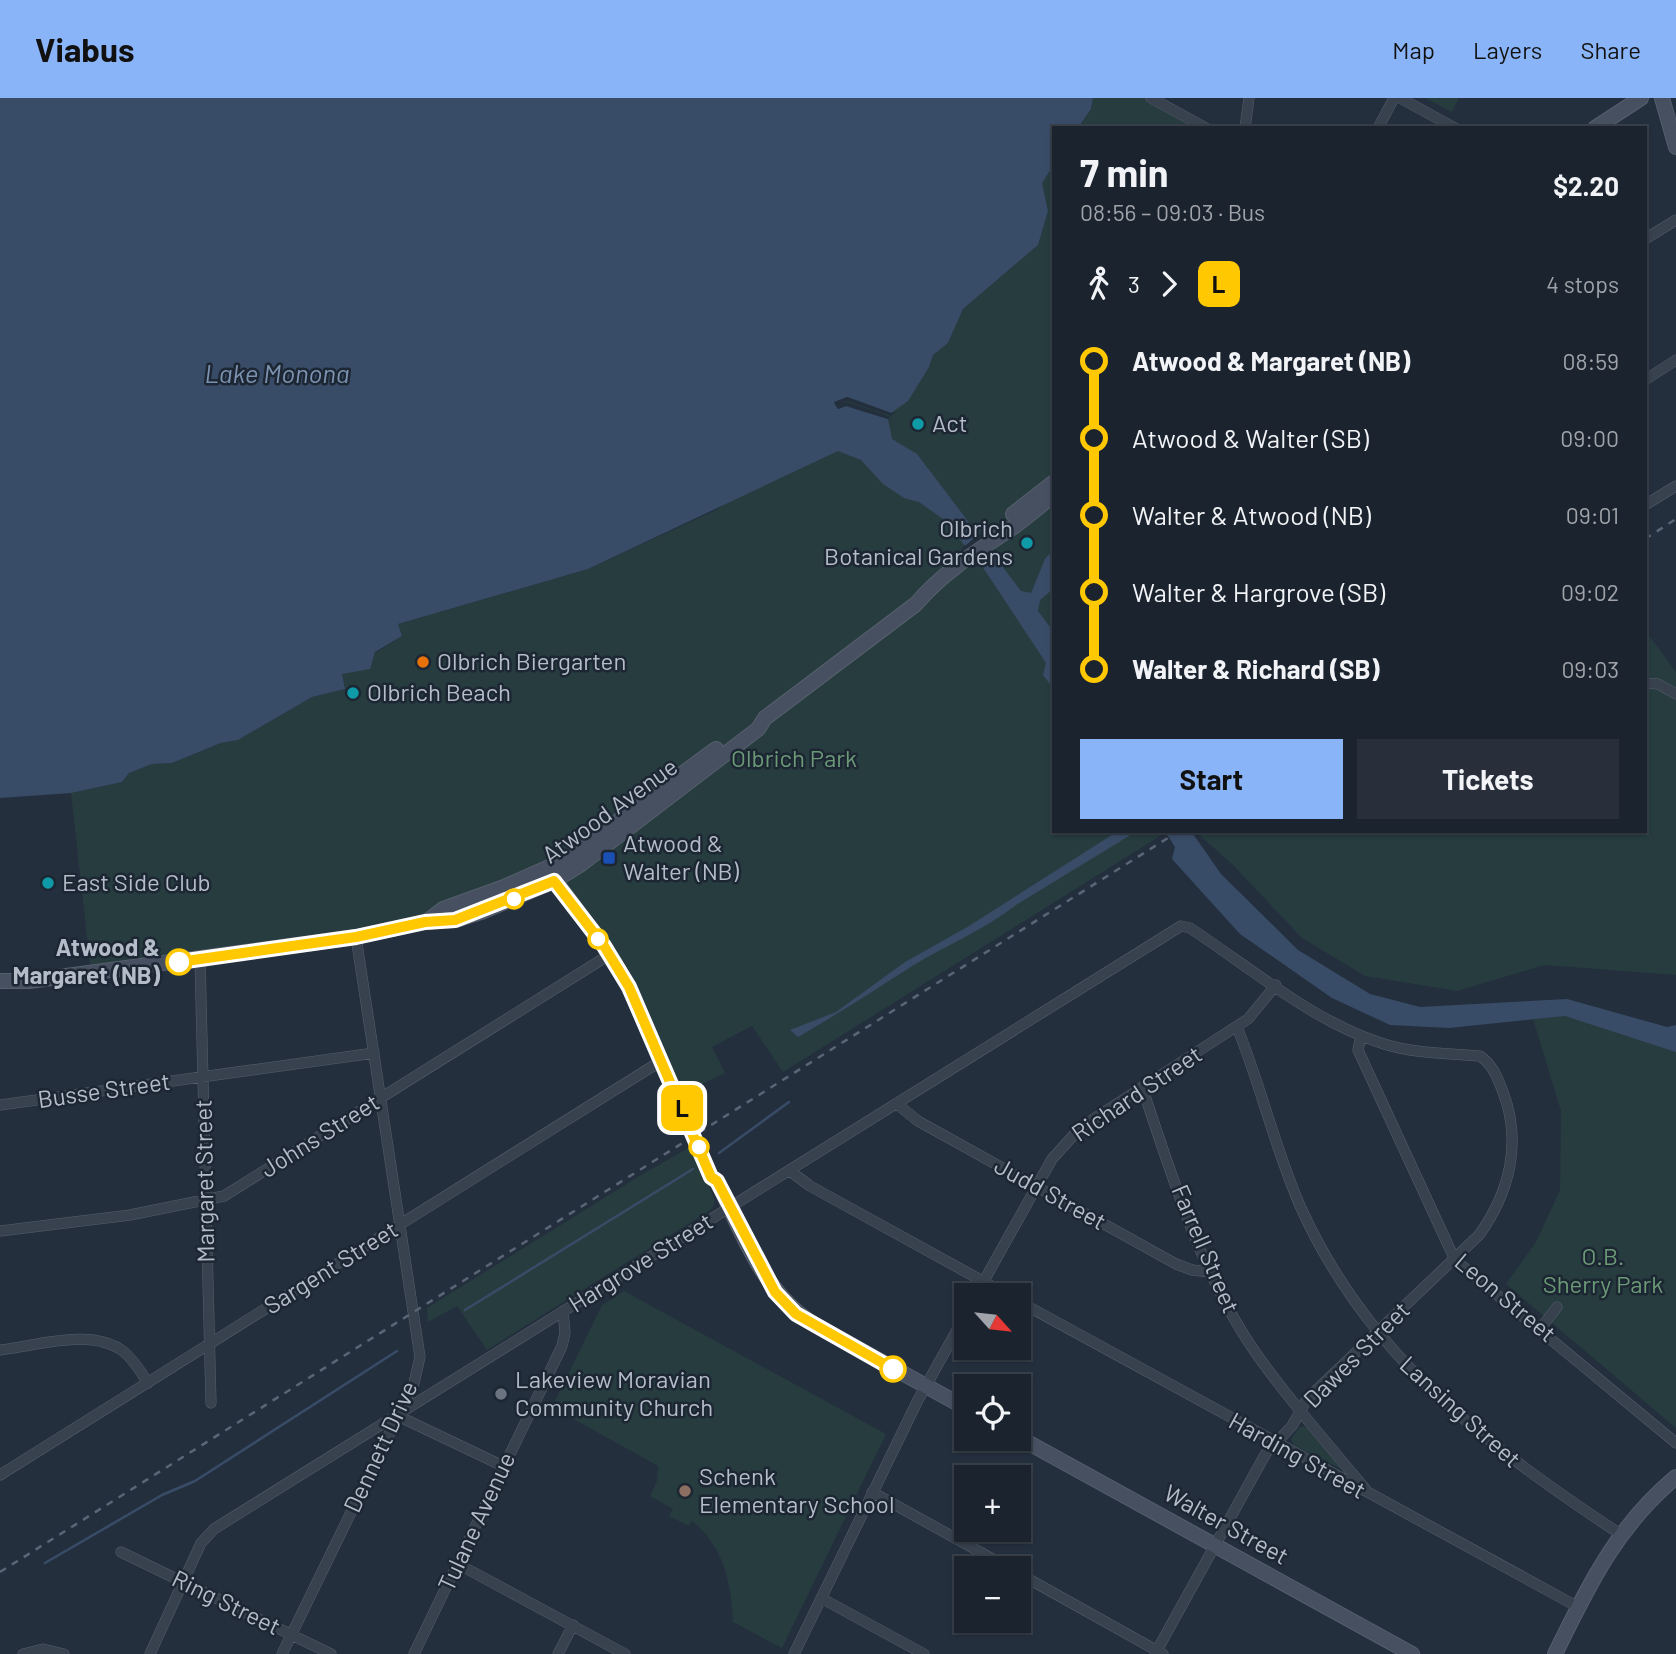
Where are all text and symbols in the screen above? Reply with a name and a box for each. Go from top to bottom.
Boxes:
text: Viabus [35,29,135,69]
text: Map [1392,35,1435,64]
text: Layers [1473,35,1542,64]
text: Share [1580,35,1641,64]
text: 7 min [1080,149,1169,195]
text: $2.20 [1553,170,1619,201]
text: 08:56 – 09:03 · Bus [1080,198,1265,226]
icon: walk [1080,265,1118,303]
icon: forward [1150,265,1188,303]
text: L [1212,269,1226,298]
text: 3 [1128,270,1140,298]
text: 4 stops [1546,270,1619,298]
text: Atwood & Margaret (NB) [1132,345,1410,376]
text: 08:59 [1562,347,1619,375]
water label: Lake Monona [204,357,350,388]
place label: Act [932,408,967,437]
marker: Act [910,416,926,432]
text: Atwood & Walter (SB) [1132,422,1369,453]
text: 09:00 [1560,424,1619,452]
text: Walter & Atwood (NB) [1132,499,1371,530]
text: 09:01 [1566,501,1619,529]
place label: Olbrich Botanical Gardens [824,513,1013,570]
marker: Olbrich Botanical Gardens [1019,535,1035,551]
text: Walter & Hargrove (SB) [1132,576,1385,607]
text: 09:02 [1561,578,1619,606]
place label: Olbrich Biergarten [437,646,626,675]
text: Walter & Richard (SB) [1132,653,1380,684]
marker: Olbrich Biergarten [415,654,431,670]
text: 09:03 [1561,655,1619,683]
place label: Olbrich Beach [367,677,511,706]
marker: Olbrich Beach [345,685,361,701]
button: Start [1080,739,1343,819]
button: Tickets [1357,739,1619,819]
park label: Olbrich Park [731,743,857,772]
street label: Atwood Avenue [536,751,682,869]
place label: Atwood & Walter (NB) [623,828,740,885]
marker: Atwood & Walter (NB) [601,850,617,866]
place label: East Side Club [62,867,211,896]
marker: East Side Club [40,875,56,891]
unlabelled marker [504,889,524,909]
unlabelled marker [588,929,608,949]
place label: Atwood & Margaret (NB) [13,932,161,989]
marker: Atwood & Margaret (NB) [166,949,192,975]
street label: Richard Street [1066,1039,1207,1147]
street label: Busse Street [36,1066,172,1113]
line badge: L [659,1085,705,1131]
street label: Johns Street [254,1087,384,1183]
text: L [675,1093,689,1122]
street label: Margaret Street [188,1099,219,1263]
unlabelled marker [689,1137,709,1157]
street label: Judd Street [990,1150,1112,1235]
street label: Farrell Street [1166,1180,1246,1317]
street label: Hargrove Street [563,1206,718,1318]
street label: Sargent Street [258,1214,402,1319]
park label: O.B. Sherry Park [1543,1241,1663,1298]
street label: Leon Street [1450,1246,1562,1347]
north arrow [954,1283,1031,1360]
map controls [954,1283,1031,1633]
street label: Dawes Street [1297,1295,1415,1413]
street label: Lansing Street [1395,1349,1527,1473]
unlabelled marker [880,1356,906,1382]
place label: Lakeview Moravian Community Church [515,1364,713,1421]
button: locate [954,1374,1031,1451]
street label: Dennett Drive [337,1376,423,1517]
marker: Lakeview Moravian Community Church [493,1386,509,1402]
street label: Harding Street [1224,1405,1371,1504]
street label: Tulane Avenue [431,1447,520,1595]
place label: Schenk Elementary School [699,1461,894,1518]
button: + [954,1465,1031,1542]
street label: Walter Street [1159,1478,1294,1570]
marker: Schenk Elementary School [677,1483,693,1499]
button: − [954,1556,1031,1633]
street label: Ring Street [168,1563,286,1640]

